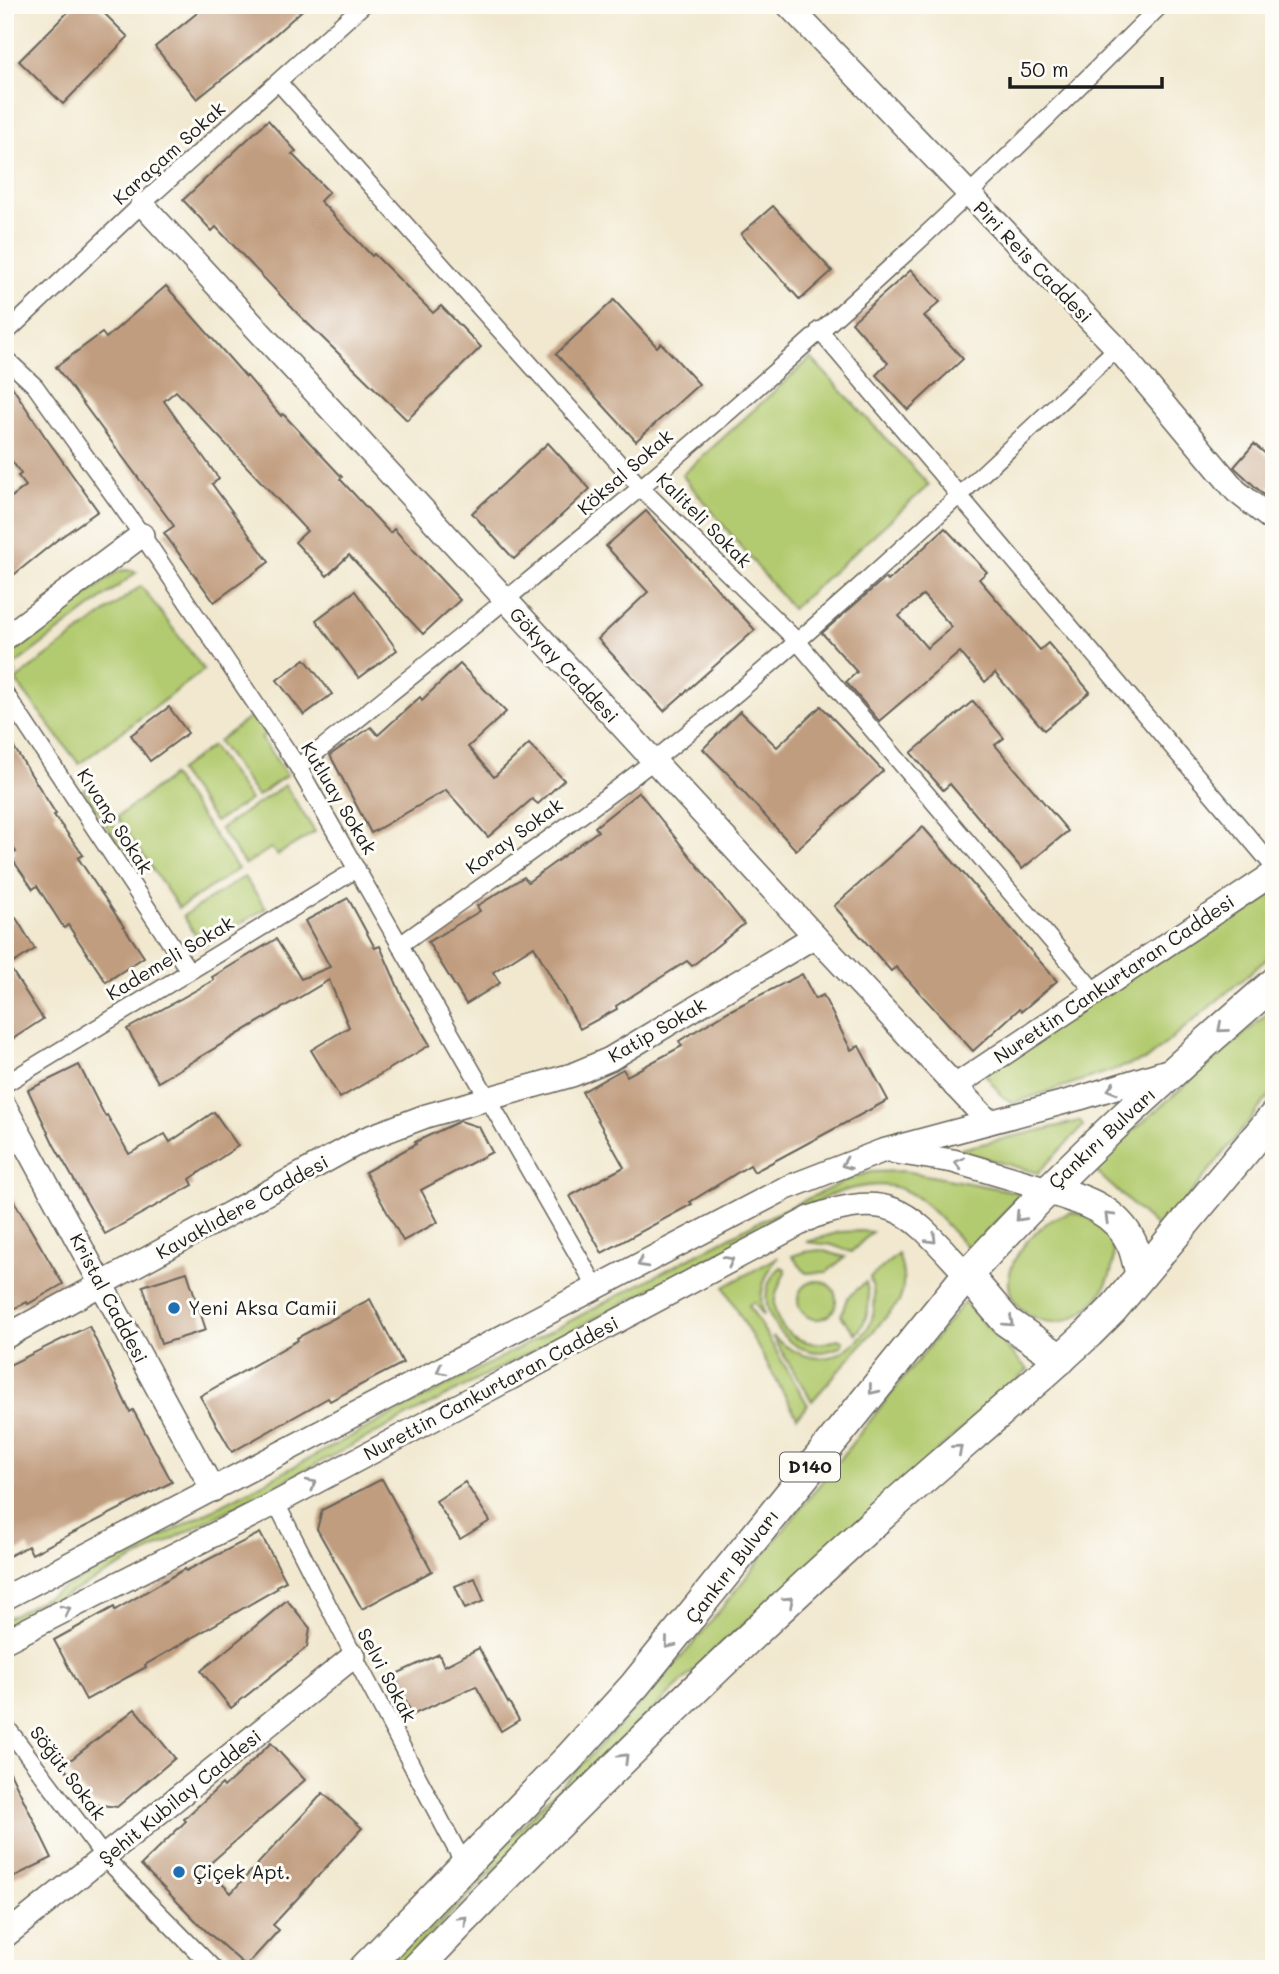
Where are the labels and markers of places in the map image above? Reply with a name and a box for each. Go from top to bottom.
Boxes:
place label: Yeni Aksa Camii [188,1295,337,1320]
marker: Yeni Aksa Camii [166,1300,182,1316]
place label: Çiçek Apt. [193,1859,290,1884]
marker: Çiçek Apt. [171,1864,187,1880]

